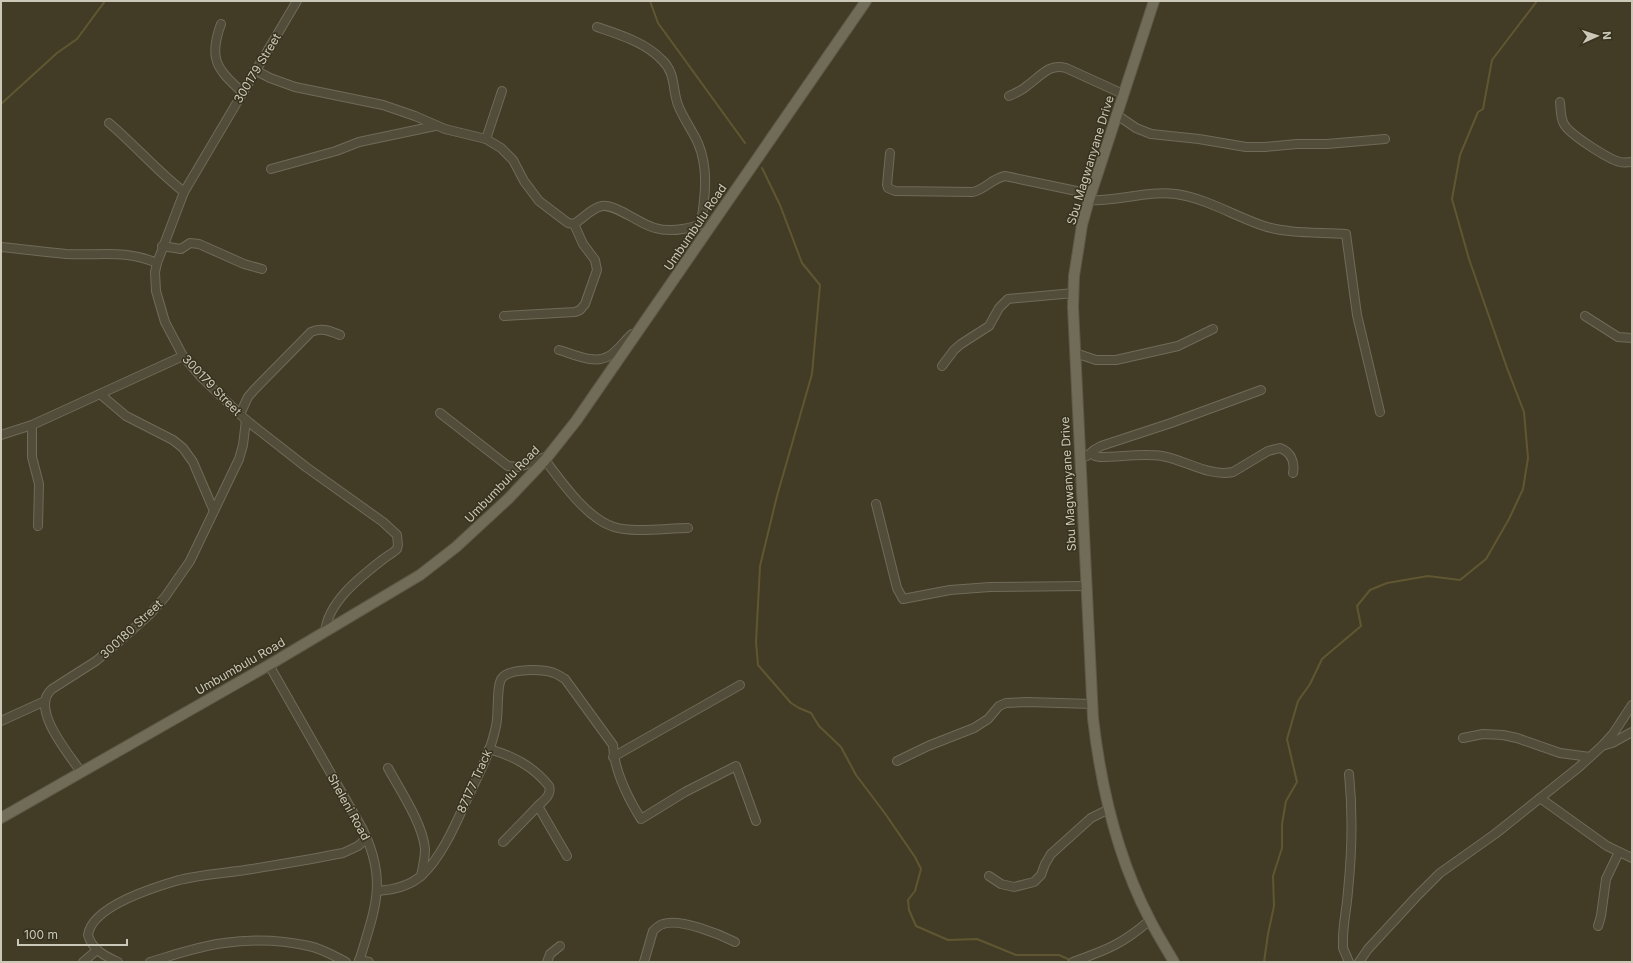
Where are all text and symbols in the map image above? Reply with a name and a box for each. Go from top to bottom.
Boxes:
north arrow [1577,16,1617,56]
street label: 300179 Street [230,30,284,106]
text: N [1600,31,1614,40]
street label: Sbu Magwanyane Drive [1063,93,1117,227]
street label: Umbumbulu Road [660,181,730,273]
street label: 300179 Street [179,351,245,419]
street label: Sbu Magwanyane Drive [1057,416,1079,552]
street label: Umbumbulu Road [461,442,543,526]
street label: 300180 Street [97,596,165,662]
street label: Umbumbulu Road [192,634,288,698]
street label: 87177 Track [453,746,495,815]
street label: Sheleni Road [324,771,374,843]
scale bar [18,921,127,947]
text: 100 m [24,927,58,942]

